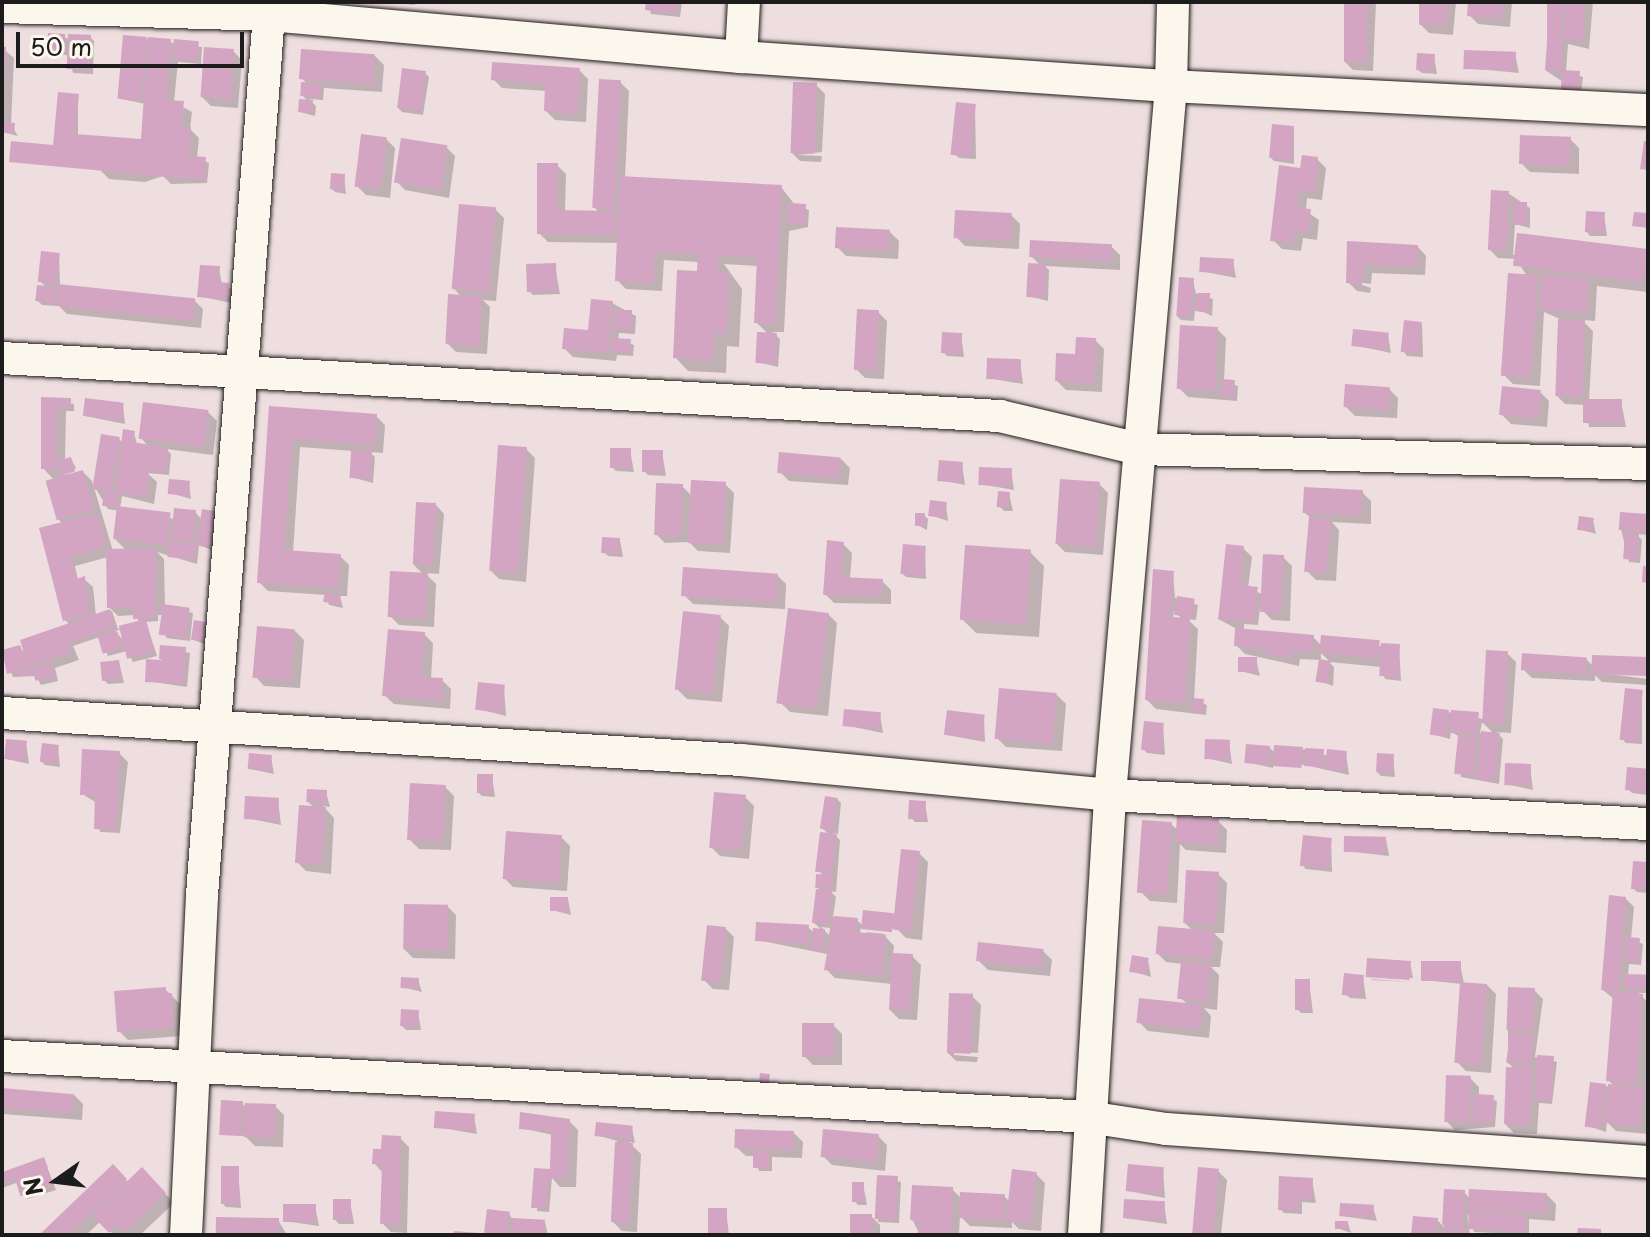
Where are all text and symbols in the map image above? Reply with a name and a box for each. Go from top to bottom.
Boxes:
scale bar [20,16,248,66]
text: 50 m [30,28,92,64]
north arrow [16,1141,96,1221]
text: N [14,1174,50,1199]

